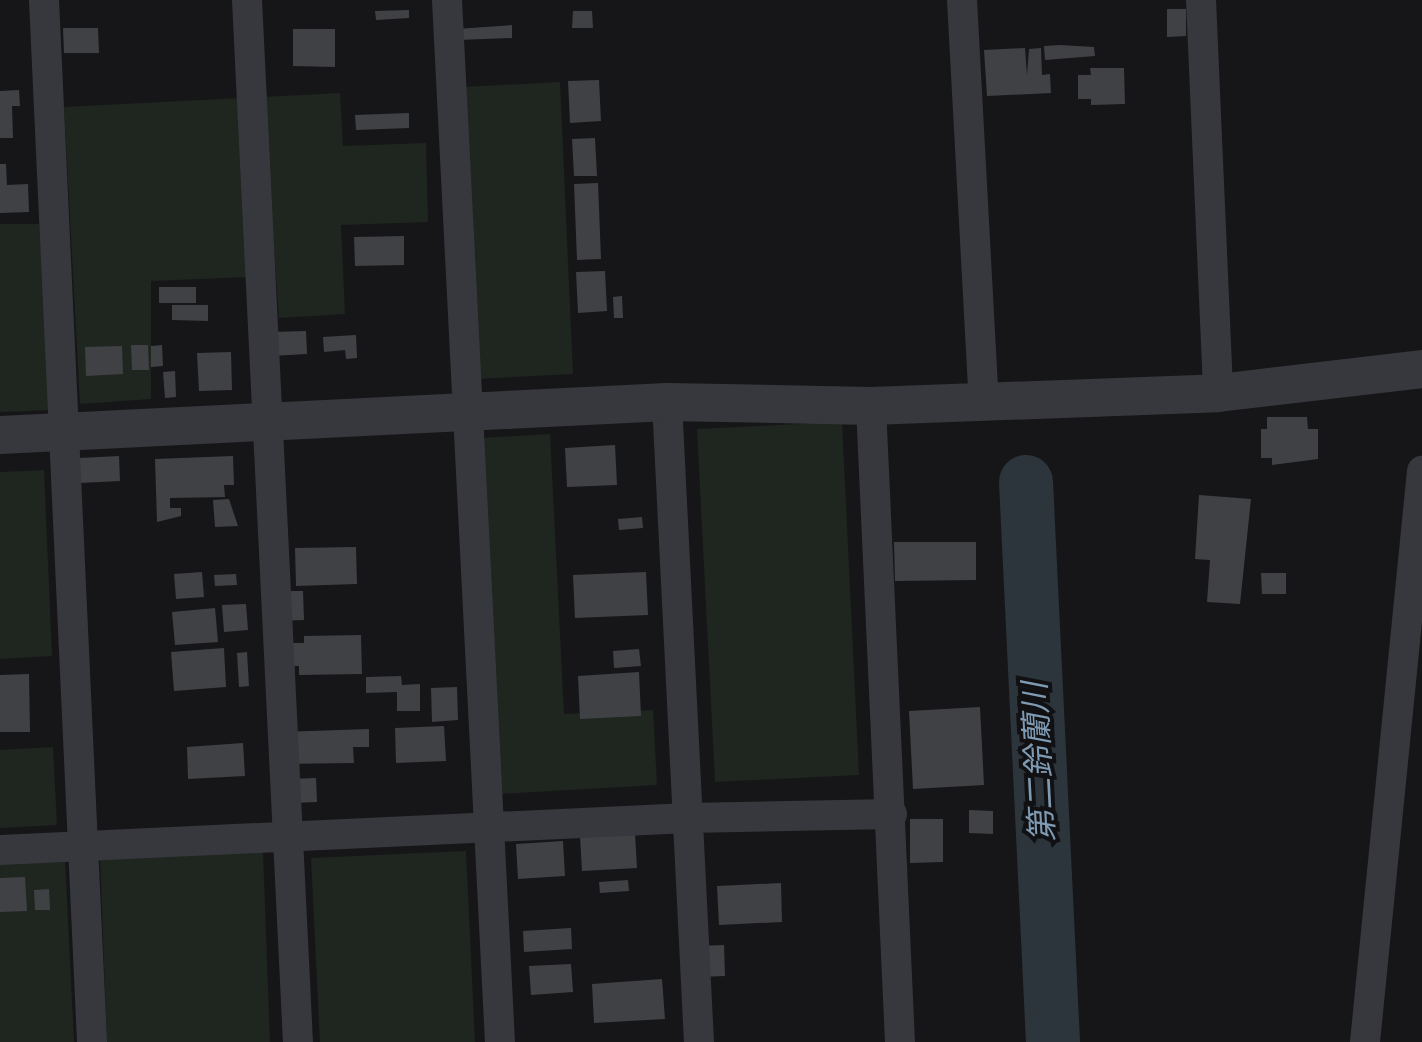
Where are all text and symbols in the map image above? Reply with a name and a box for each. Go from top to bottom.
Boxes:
water label: 第二鈴蘭川 [1017,681,1063,843]

